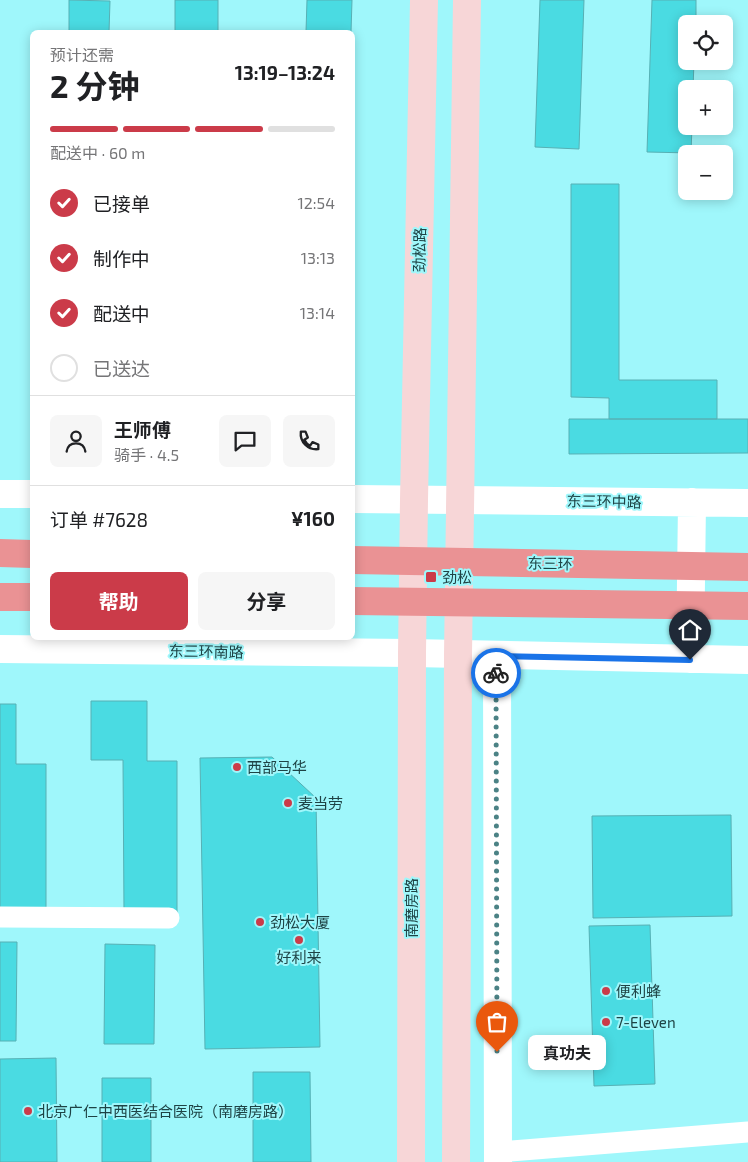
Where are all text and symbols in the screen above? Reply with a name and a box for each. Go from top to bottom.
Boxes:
map controls [678,15,733,200]
button: locate [678,15,733,70]
text: 预计还需 [50,45,114,64]
text: 13:19–13:24 [235,61,335,84]
text: 2 分钟 [50,66,140,104]
button: + [678,80,733,135]
text: 配送中 · 60 m [50,143,145,162]
button: − [678,145,733,200]
icon: check [50,189,78,217]
text: 已接单 [93,192,150,215]
text: 12:54 [297,193,335,212]
street label: 劲松路 [410,227,428,273]
icon: check [50,244,78,272]
text: 制作中 [93,247,150,270]
text: 13:13 [301,248,335,267]
icon: check [50,299,78,327]
text: 配送中 [93,302,150,325]
text: 13:14 [300,303,335,322]
text: 已送达 [93,357,150,380]
button: person [50,415,102,467]
button: chat [219,415,271,467]
button: phone [283,415,335,467]
text: 王师傅 [114,418,171,441]
text: 骑手 · 4.5 [114,445,179,464]
street label: 东三环中路 [566,491,642,511]
text: ¥160 [291,507,335,530]
text: 订单 #7628 [50,508,148,531]
street label: 东三环 [527,554,573,572]
place label: 劲松 [442,568,472,586]
marker: 劲松 [424,570,438,584]
button: 帮助 [50,572,188,630]
button: 分享 [198,572,335,630]
pin [669,609,711,660]
icon: home [676,616,704,644]
street label: 东三环南路 [168,641,244,661]
courier [471,648,521,698]
icon: bike [482,659,510,687]
place label: 西部马华 [247,758,307,776]
marker: 西部马华 [231,761,243,773]
place label: 麦当劳 [298,794,343,812]
marker: 麦当劳 [282,797,294,809]
street label: 南磨房路 [402,878,420,938]
place label: 劲松大厦 [270,913,330,931]
marker: 劲松大厦 [254,916,266,928]
marker: 好利来 [293,934,305,946]
place label: 好利来 [276,948,322,966]
place label: 便利蜂 [616,982,661,1000]
marker: 便利蜂 [600,985,612,997]
pin [476,1001,518,1052]
icon: bag [483,1008,511,1036]
place label: 7-Eleven [616,1013,676,1031]
marker: 7-Eleven [600,1016,612,1028]
callout: 真功夫 [527,1034,604,1070]
text: 真功夫 [543,1043,591,1062]
place label: 北京广仁中西医结合医院（南磨房路） [38,1102,293,1120]
marker: 北京广仁中西医结合医院（南磨房路） [22,1105,34,1117]

